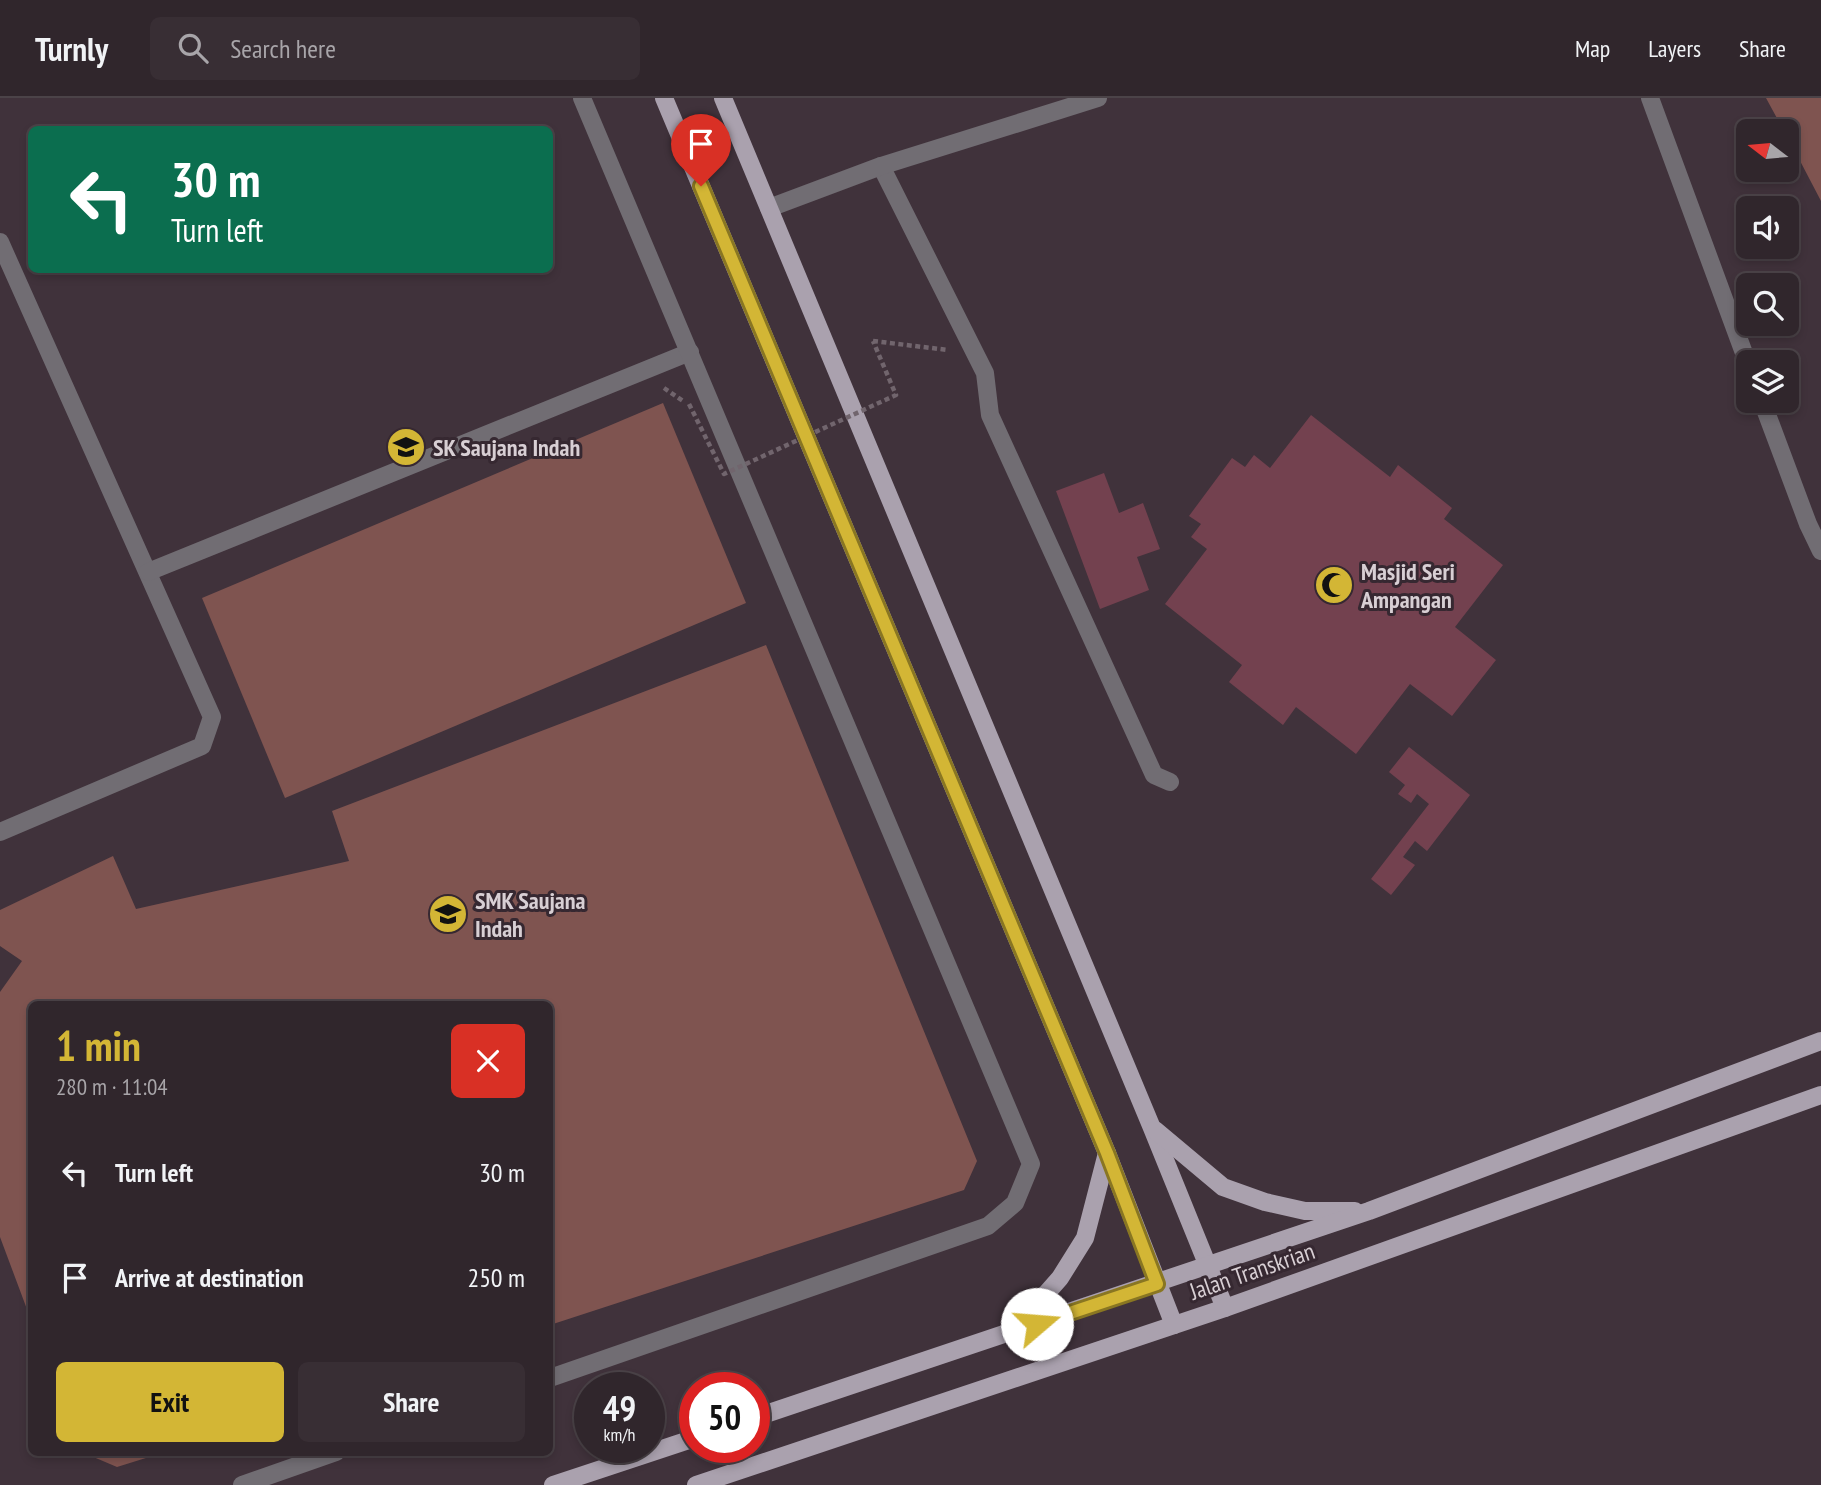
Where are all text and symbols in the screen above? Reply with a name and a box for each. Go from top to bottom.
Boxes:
search box [150,17,640,80]
text: Turnly [35,27,108,70]
icon: search [174,29,212,67]
text: Search here [230,32,336,65]
text: Map [1575,33,1610,64]
text: Layers [1648,33,1701,64]
text: Share [1739,33,1786,64]
pin [671,114,731,186]
north arrow [1736,119,1799,182]
map controls [1736,119,1799,413]
icon: arrive [682,125,720,163]
text: 30 m [171,147,260,211]
icon: left [56,154,147,245]
button: sound [1736,196,1799,259]
text: Turn left [171,209,263,251]
button: search [1736,273,1799,336]
button: layers [1736,350,1799,413]
school or university icon: SK Saujana Indah [385,426,427,468]
place label: SK Saujana Indah [433,432,580,463]
place label: Masjid Seri Ampangan [1360,556,1455,615]
mosque icon: Masjid Seri Ampangan [1313,564,1355,606]
place label: SMK Saujana Indah [475,885,585,944]
school or university icon: SMK Saujana Indah [427,893,469,935]
text: 1 min [56,1018,141,1073]
button: close [451,1024,525,1098]
text: 280 m · 11:04 [56,1072,168,1101]
icon: left [56,1154,94,1192]
text: Turn left [115,1156,193,1189]
text: 30 m [479,1156,525,1189]
street label: Jalan Transkrian [1184,1235,1319,1307]
icon: arrive [56,1259,94,1297]
text: Arrive at destination [115,1261,304,1294]
text: 250 m [467,1261,525,1294]
position arrow [1000,1287,1074,1361]
button: Exit [56,1362,284,1442]
button: Share [298,1362,525,1442]
speed limit sign: 50 [679,1372,770,1463]
text: 49 [603,1385,636,1431]
text: km/h [604,1423,635,1446]

